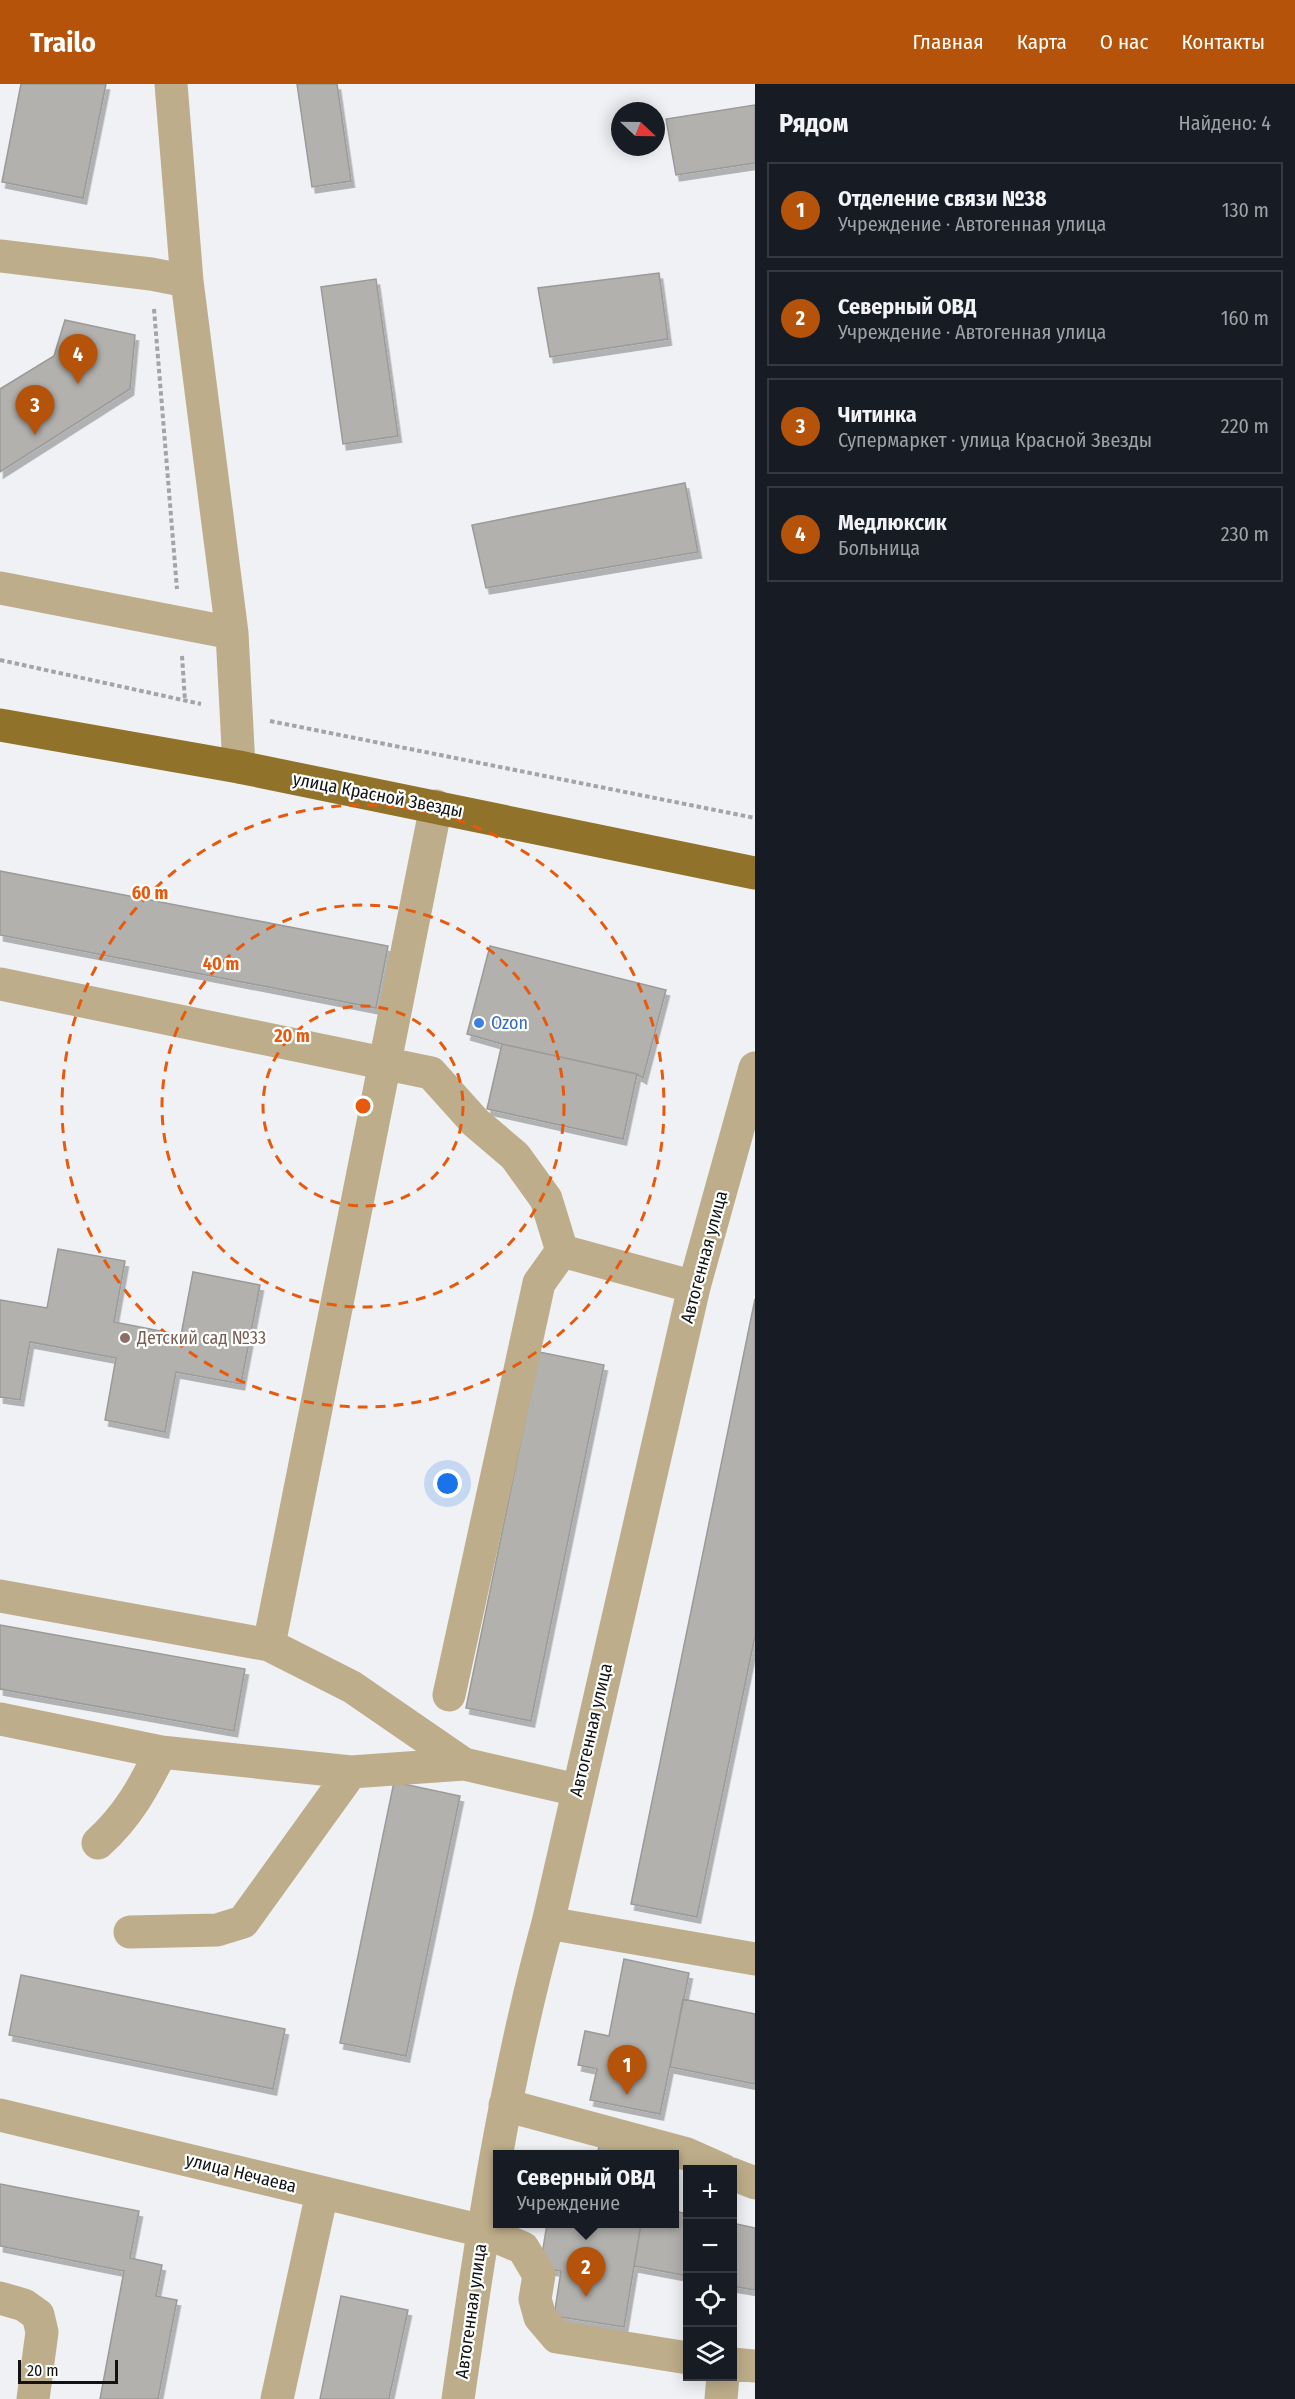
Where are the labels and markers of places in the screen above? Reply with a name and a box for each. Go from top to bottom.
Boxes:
pin: 4 [58,334,98,384]
pin: 3 [15,386,54,435]
place label: Ozon [491,1012,528,1034]
marker: Ozon [472,1016,486,1030]
centre of rings [353,1096,373,1116]
place label: Детский сад №33 [136,1327,266,1349]
marker: Детский сад №33 [118,1331,132,1345]
pin: 1 [608,2046,646,2095]
pin: 2 [566,2248,606,2297]

